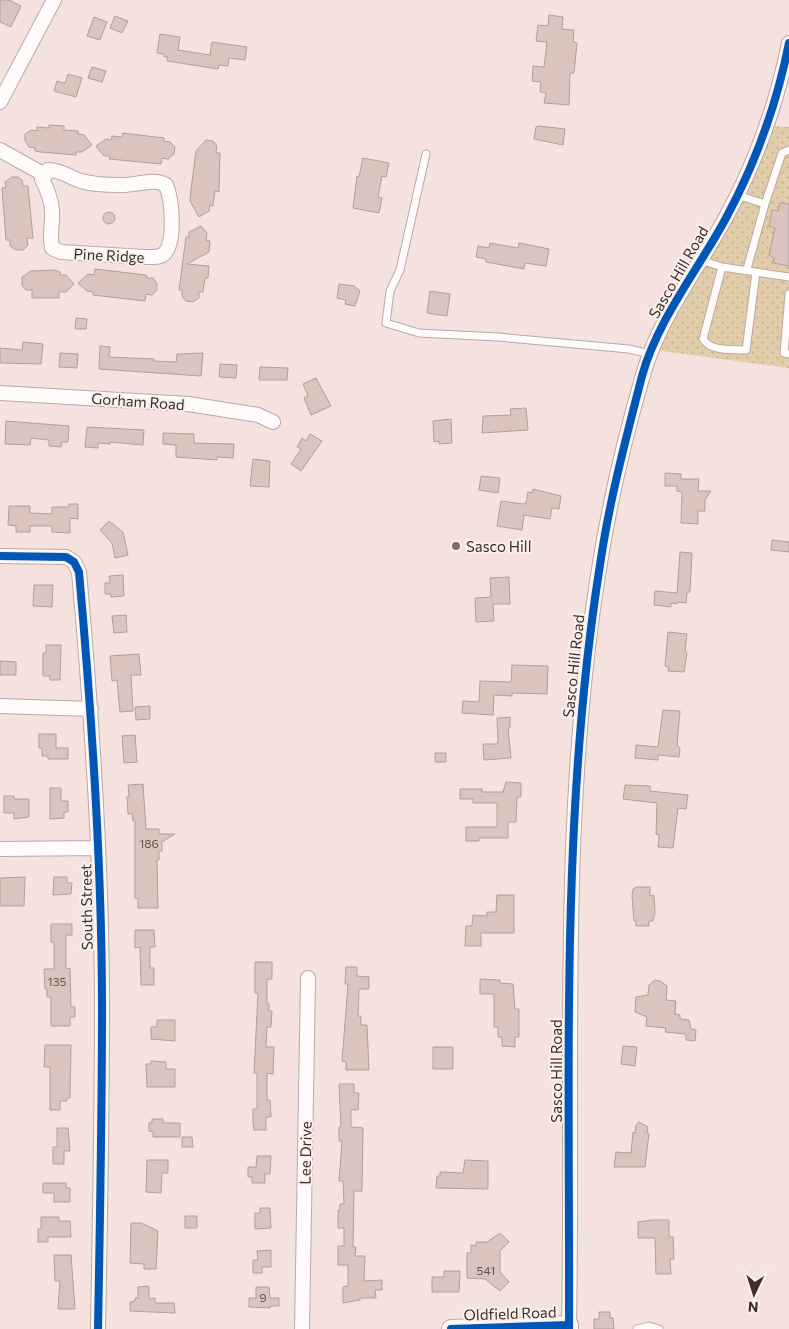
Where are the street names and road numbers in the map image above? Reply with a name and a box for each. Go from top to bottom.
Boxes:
street label: Sasco Hill Road [644,223,712,321]
street label: Pine Ridge [73,244,145,266]
street label: Gorham Road [91,389,185,413]
street label: Sasco Hill Road [559,614,587,718]
street label: South Street [76,864,96,950]
street label: Sasco Hill Road [547,1019,565,1123]
street label: Lee Drive [295,1121,315,1185]
street label: Oldfield Road [463,1302,557,1324]

